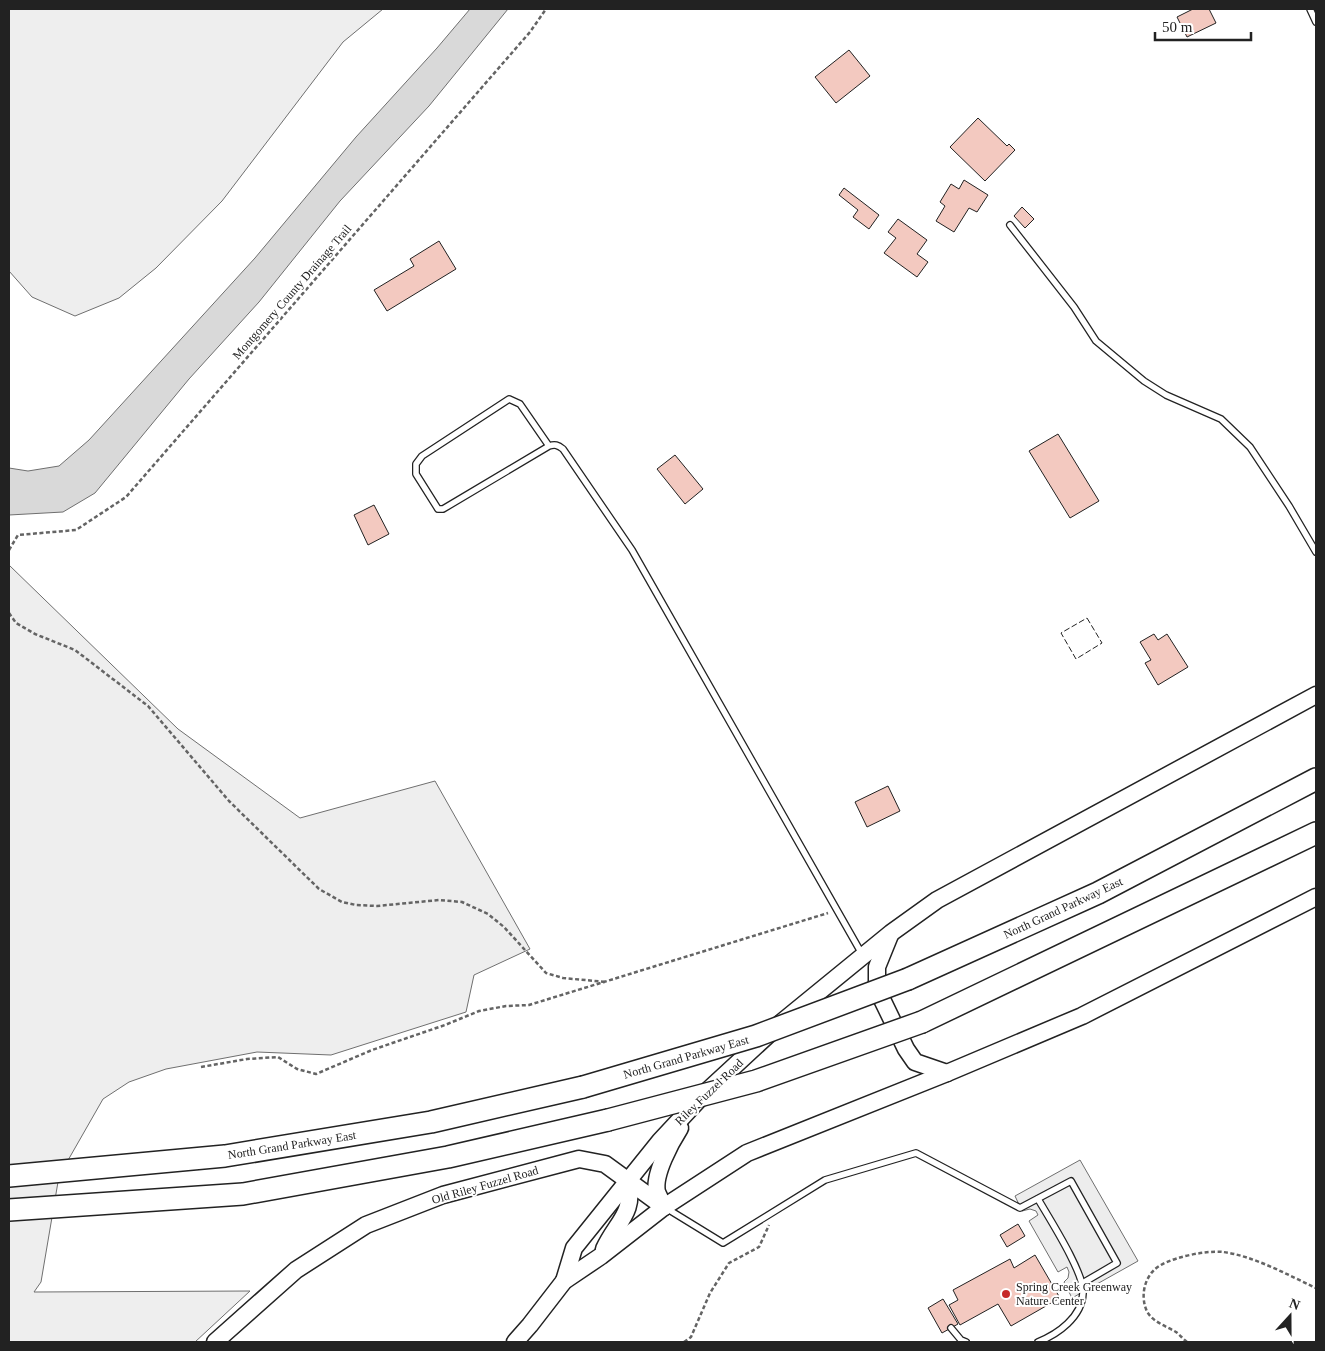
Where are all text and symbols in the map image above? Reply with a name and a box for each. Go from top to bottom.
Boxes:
scale bar [1155,10,1251,42]
text: 50 m [1162,19,1193,35]
street label: Montgomery County Drainage Trail [230,221,355,362]
street label: North Grand Parkway East [1001,874,1125,942]
street label: North Grand Parkway East [622,1032,751,1082]
street label: Riley Fuzzel Road [672,1056,746,1128]
street label: North Grand Parkway East [227,1128,358,1162]
street label: Old Riley Fuzzel Road [430,1163,540,1207]
place label: Spring Creek Greenway Nature Center [1016,1280,1132,1308]
marker: Spring Creek Greenway Nature Center [1000,1288,1012,1300]
north arrow [1265,1291,1315,1341]
text: N [1287,1296,1302,1313]

